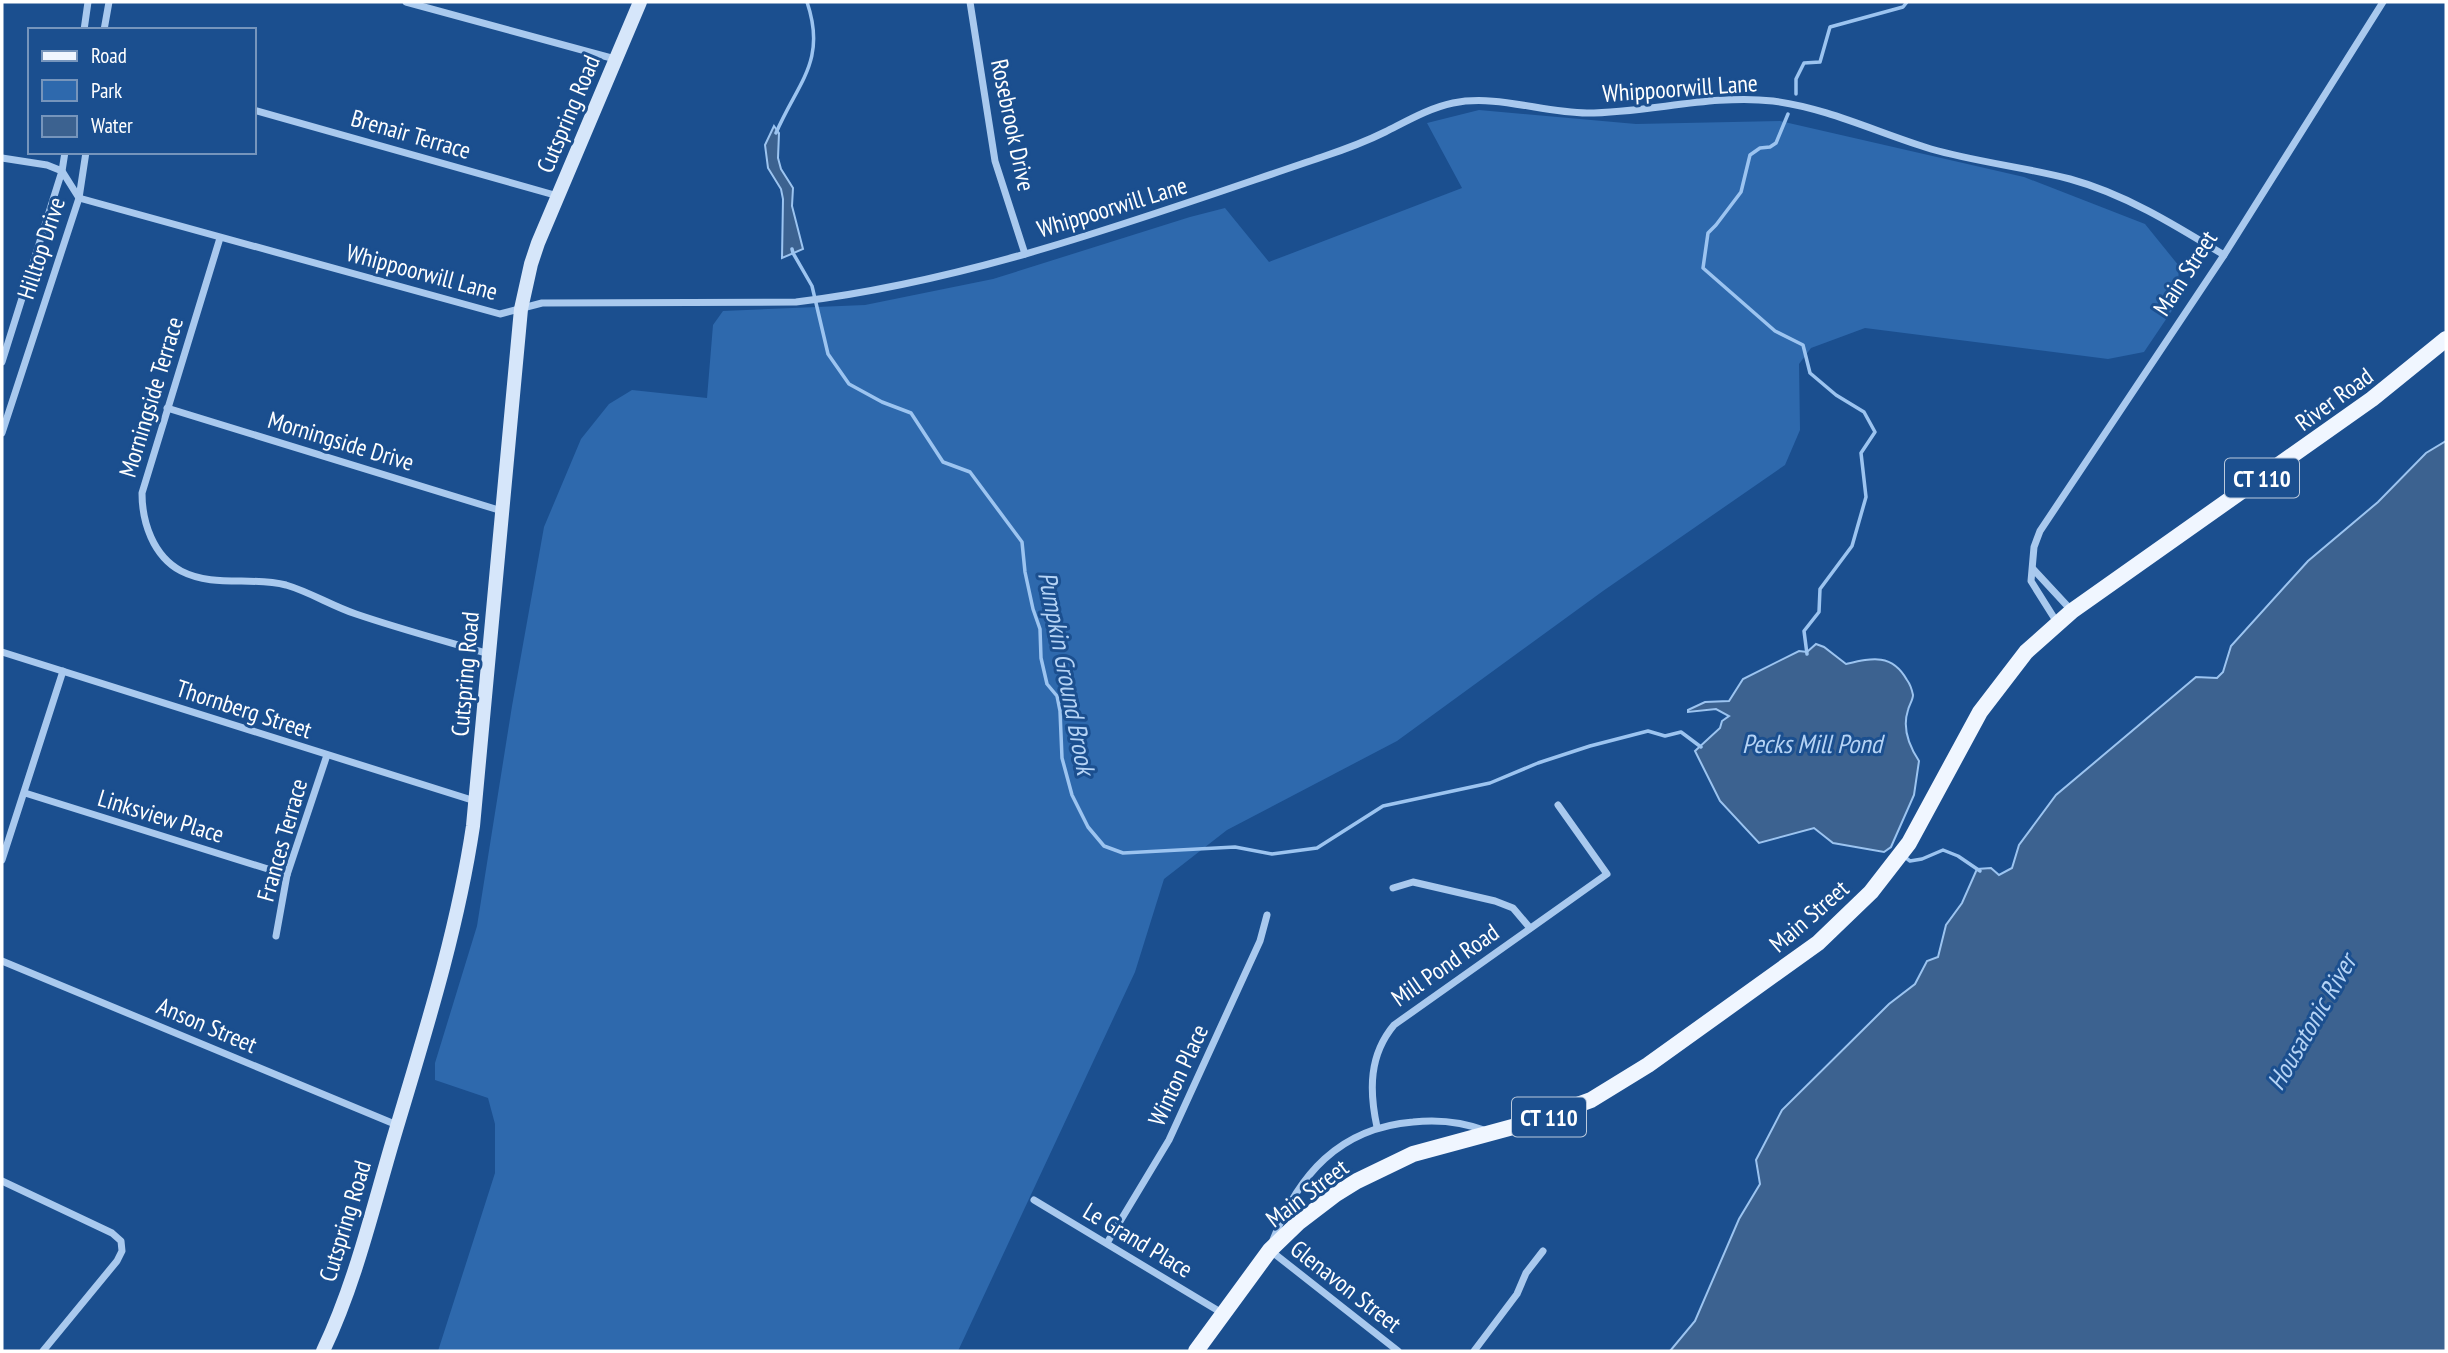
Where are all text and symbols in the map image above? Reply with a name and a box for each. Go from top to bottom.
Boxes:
legend [28,28,256,154]
text: Road [91,42,127,69]
street label: Cutspring Road [529,50,607,178]
street label: Rosebrook Drive [984,56,1042,194]
street label: Whippoorwill Lane [1601,67,1759,109]
text: Park [91,77,122,104]
street label: Brenair Terrace [348,102,474,166]
text: Water [91,112,133,139]
street label: Whippoorwill Lane [1033,169,1191,245]
street label: Hilltop Drive [10,193,72,303]
street label: Main Street [2146,224,2224,321]
street label: Whippoorwill Lane [343,237,501,307]
street label: Morningside Terrace [112,313,190,481]
street label: River Road [2289,360,2379,438]
street label: Morningside Drive [264,404,418,478]
road number: CT 110 [2225,458,2299,498]
water label: Pumpkin Ground Brook [1031,569,1103,780]
street label: Cutspring Road [444,610,486,738]
street label: Thornberg Street [172,673,316,746]
water label: Pecks Mill Pond [1742,727,1886,760]
street label: Frances Terrace [250,775,314,905]
street label: Linksview Place [94,782,228,850]
street label: Main Street [1763,873,1855,959]
street label: Mill Pond Road [1385,917,1505,1013]
water label: Housatonic River [2259,945,2365,1096]
street label: Anson Street [152,990,262,1060]
street label: Winton Place [1141,1019,1215,1131]
road number: CT 110 [1512,1098,1586,1136]
street label: Main Street [1260,1152,1355,1234]
street label: Cutspring Road [312,1157,378,1285]
street label: Le Grand Place [1078,1195,1198,1285]
street label: Glenavon Street [1284,1233,1408,1339]

